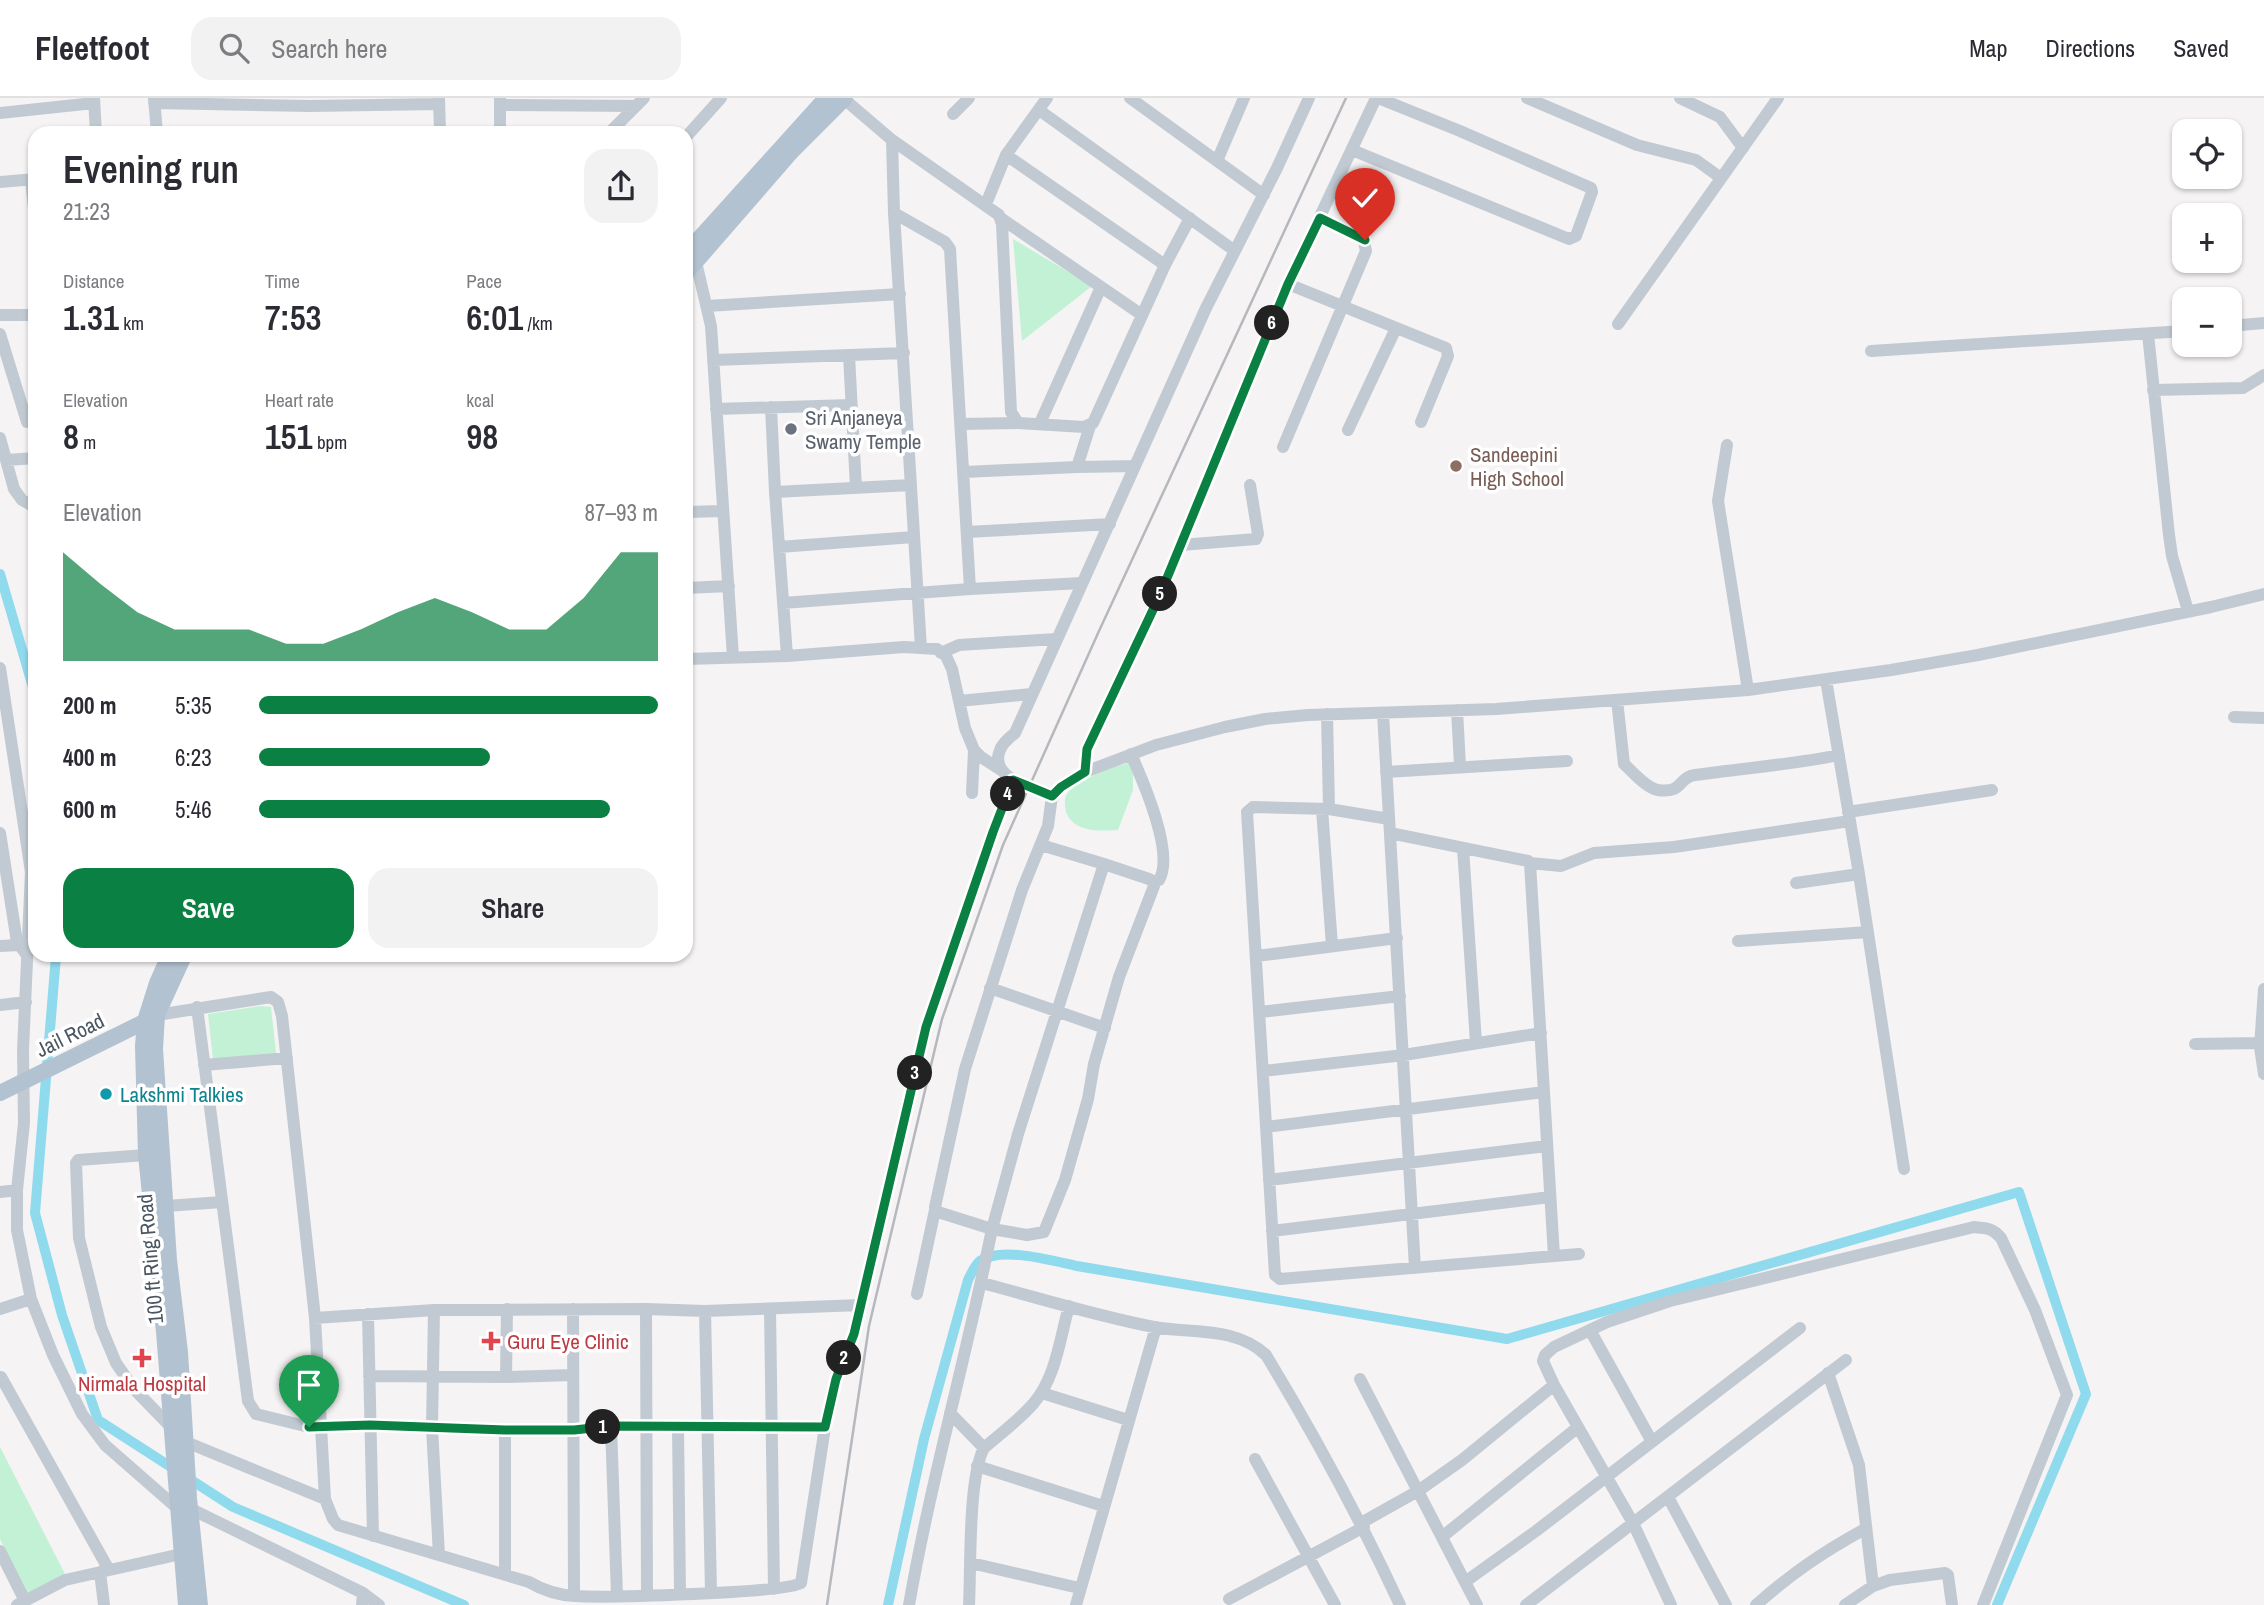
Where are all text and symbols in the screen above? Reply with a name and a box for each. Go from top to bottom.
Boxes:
search box [191,17,681,80]
text: Fleetfoot [35,26,149,70]
icon: search [215,29,253,67]
text: Search here [271,31,387,66]
text: Map [1969,32,2007,64]
text: Directions [2045,32,2135,64]
text: Saved [2173,32,2229,64]
map controls [2172,119,2242,357]
button: locate [2172,119,2242,189]
text: Evening run [63,144,239,195]
button: share [584,149,658,223]
pin [1335,168,1395,240]
icon: check [1346,179,1384,217]
text: 21:23 [63,196,110,227]
button: + [2172,203,2242,273]
text: Distance [63,268,124,294]
text: Time [265,268,300,294]
text: Pace [466,268,502,294]
button: − [2172,287,2242,357]
text: 1.31 [63,294,119,341]
text: 7:53 [265,294,322,341]
text: 6:01 [466,294,523,341]
pin: 6 [1254,306,1290,341]
text: 6 [1267,309,1276,335]
text: km [119,310,144,336]
text: /km [523,310,553,336]
text: Elevation [63,387,128,413]
text: Heart rate [265,387,334,413]
text: kcal [466,387,494,413]
place label: Sri Anjaneya Swamy Temple [805,403,921,456]
text: 8 [63,413,79,460]
text: 151 [265,413,313,460]
text: 98 [466,413,498,460]
marker: Sri Anjaneya Swamy Temple [783,421,799,437]
text: m [79,429,96,455]
text: bpm [313,429,347,455]
place label: Sandeepini High School [1470,440,1564,493]
marker: Sandeepini High School [1448,458,1464,474]
text: Elevation [63,497,142,528]
text: 87–93 m [585,497,658,528]
pin: 5 [1142,576,1178,612]
text: 5 [1155,580,1164,606]
text: 200 m [63,690,116,721]
text: 5:35 [175,690,212,721]
text: 400 m [63,742,116,773]
text: 6:23 [175,742,212,773]
pin: 4 [990,776,1026,812]
text: 4 [1003,780,1012,806]
text: 600 m [63,794,116,825]
text: 5:46 [175,794,212,825]
button: Save [63,868,354,948]
button: Share [368,868,658,948]
street label: Jail Road [31,1006,109,1064]
pin: 3 [898,1056,932,1090]
text: 3 [910,1059,919,1085]
place label: Lakshmi Talkies [120,1080,244,1109]
marker: Lakshmi Talkies [98,1086,114,1102]
street label: 100 ft Ring Road [130,1193,170,1325]
place label: Guru Eye Clinic [507,1327,629,1356]
marker: Guru Eye Clinic [481,1331,501,1351]
pin: 2 [826,1340,862,1376]
text: 2 [839,1344,848,1370]
marker: Nirmala Hospital [132,1348,152,1368]
pin [279,1355,339,1427]
icon: arrive [290,1366,328,1404]
place label: Nirmala Hospital [78,1369,206,1398]
pin: 1 [586,1410,620,1444]
text: 1 [598,1413,607,1439]

